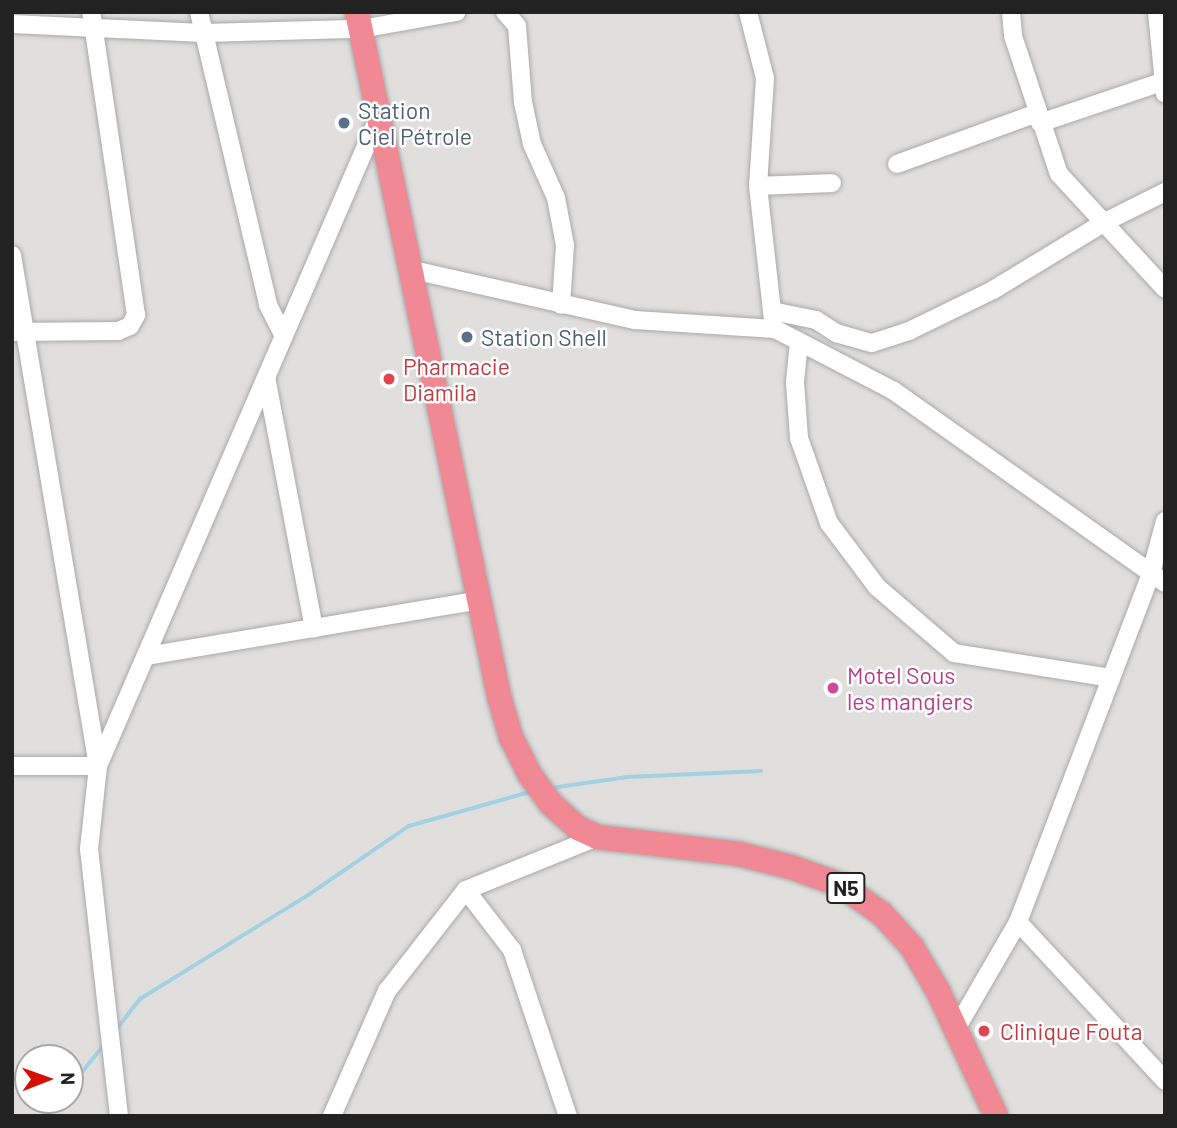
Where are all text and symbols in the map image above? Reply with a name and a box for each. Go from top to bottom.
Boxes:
place label: Station Ciel Pétrole [358,96,472,150]
marker: Station Ciel Pétrole [336,115,352,131]
place label: Station Shell [481,323,607,351]
marker: Station Shell [459,329,475,345]
place label: Pharmacie Diamila [403,352,510,406]
marker: Pharmacie Diamila [381,371,397,387]
place label: Motel Sous les mangiers [847,661,973,715]
marker: Motel Sous les mangiers [825,680,841,696]
road number: N5 [825,870,867,906]
place label: Clinique Fouta [1000,1017,1142,1045]
marker: Clinique Fouta [974,1021,994,1041]
north arrow [14,1044,84,1114]
text: N [57,1072,80,1085]

